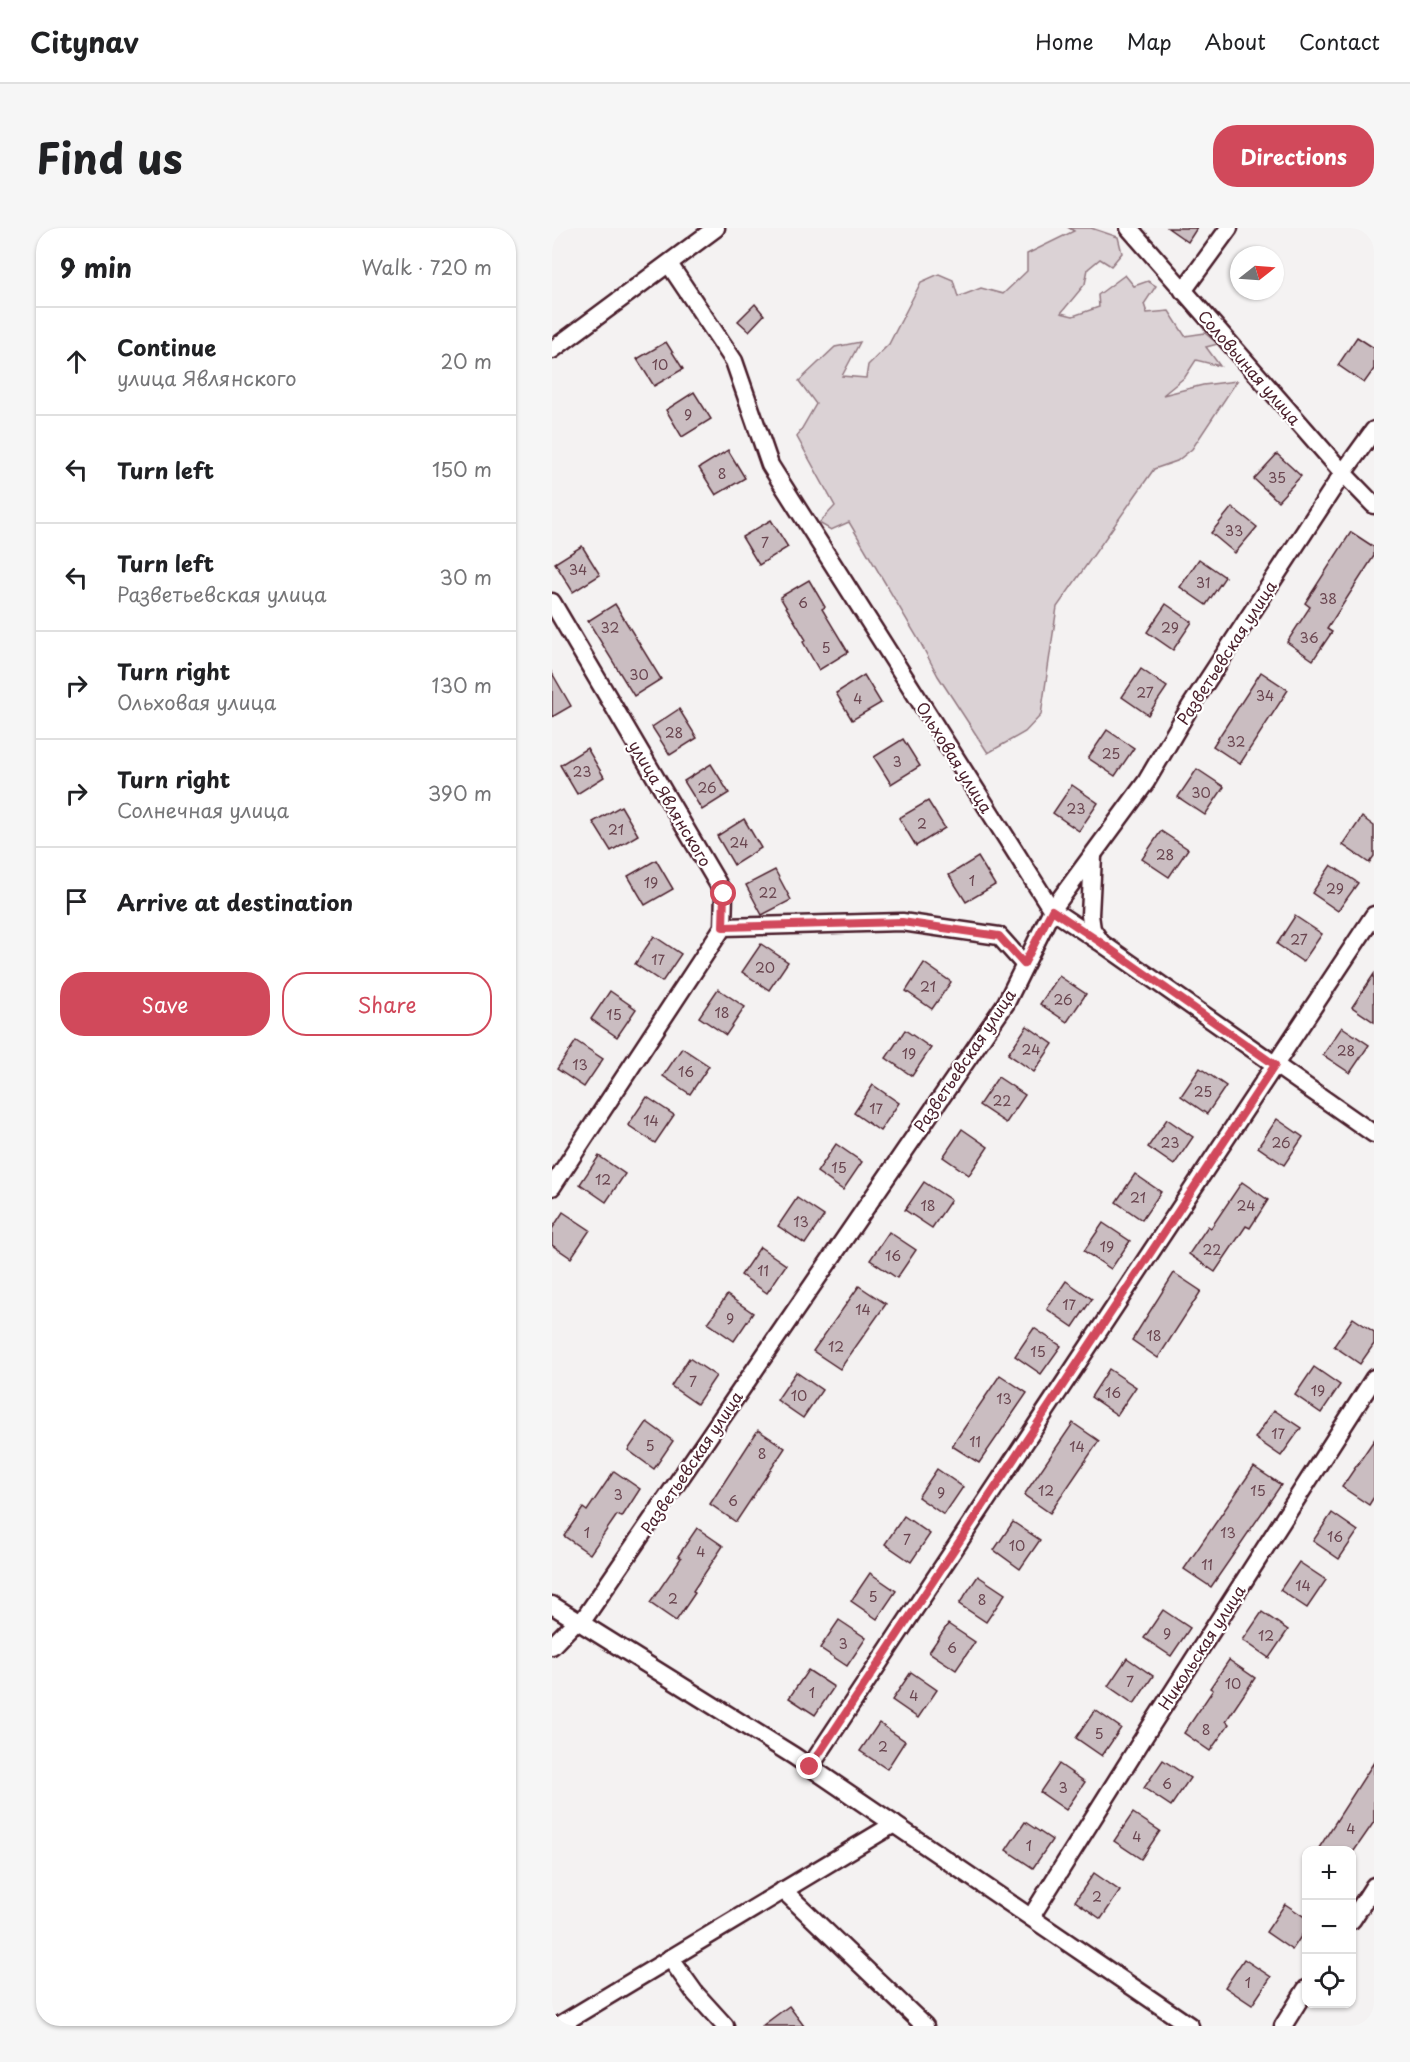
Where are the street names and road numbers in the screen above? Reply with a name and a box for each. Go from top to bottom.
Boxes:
street label: Соловьиная улица [1193,304,1307,430]
street label: Разветьевская улица [1170,575,1282,729]
street label: Ольховая улица [911,697,999,817]
street label: улица Являнского [624,735,718,871]
street label: Разветьевская улица [907,984,1021,1136]
street label: Разветьевская улица [634,1386,748,1538]
street label: Никольская улица [1152,1580,1250,1714]

